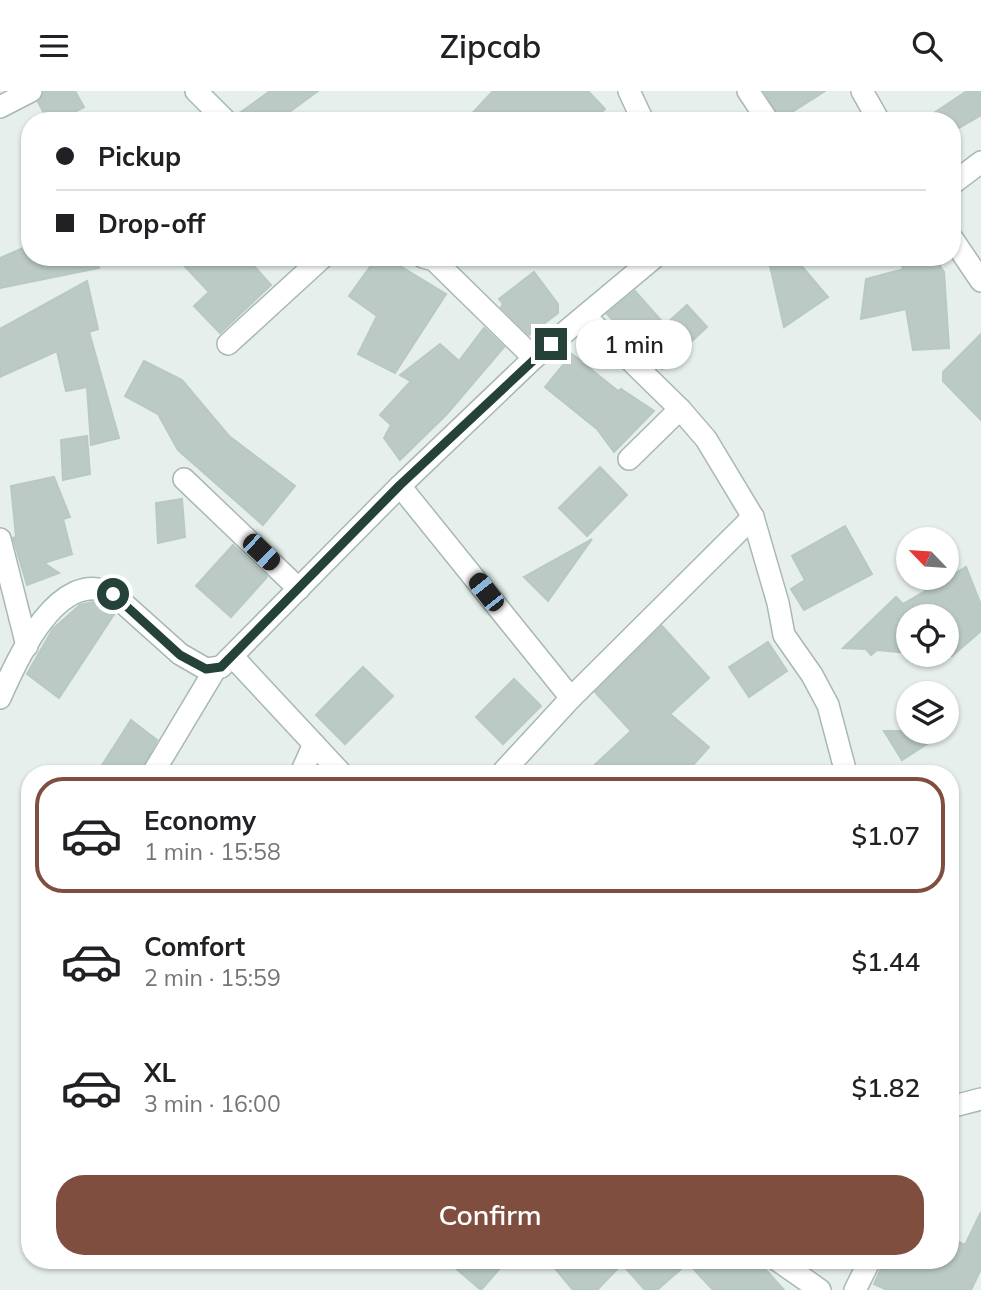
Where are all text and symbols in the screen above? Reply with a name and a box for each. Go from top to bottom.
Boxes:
text: Zipcab [440,26,541,66]
icon: menu [35,27,73,65]
icon: search [908,27,946,65]
text: Pickup [98,140,181,173]
text: Drop-off [98,207,205,240]
callout: 1 min [576,320,691,369]
route end [535,328,567,360]
text: 1 min [604,330,664,359]
north arrow [896,527,959,590]
map controls [896,527,959,744]
car [239,530,284,574]
car [465,569,508,615]
route start [97,578,129,610]
button: locate [896,604,959,667]
button: layers [896,681,959,744]
icon: car [60,804,123,867]
text: Economy [144,804,256,837]
text: $1.07 [851,819,920,852]
text: 1 min · 15:58 [144,837,281,866]
icon: car [60,930,123,993]
text: Comfort [144,930,245,963]
text: $1.44 [851,945,920,978]
text: 2 min · 15:59 [144,963,281,992]
icon: car [60,1056,123,1119]
text: XL [144,1056,176,1089]
text: $1.82 [851,1071,920,1104]
text: 3 min · 16:00 [144,1089,281,1118]
button: Confirm [56,1175,924,1255]

